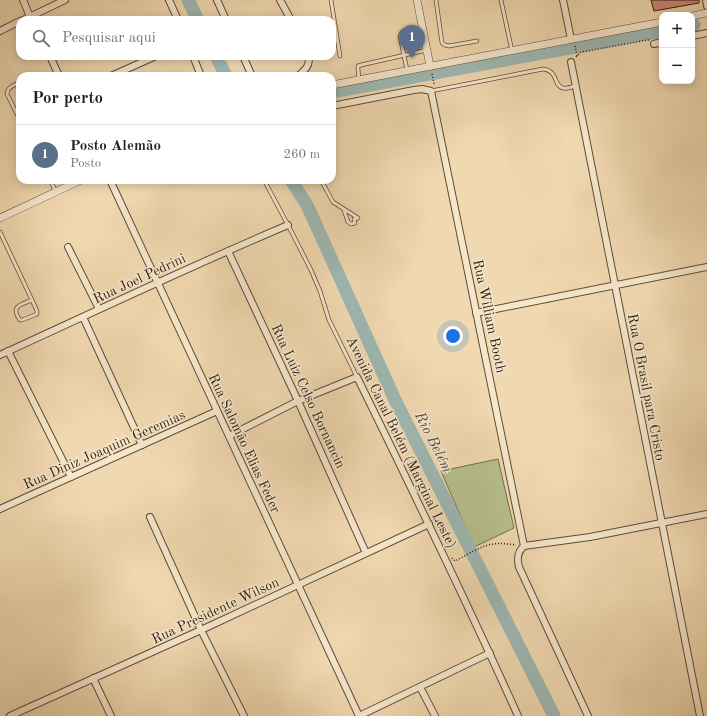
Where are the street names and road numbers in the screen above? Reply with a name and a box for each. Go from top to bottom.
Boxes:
street label: Rua Joel Pedrini [91,251,188,306]
street label: Rua William Booth [470,258,508,375]
street label: Rua O Brasil para Cristo [625,312,667,462]
street label: Rua Luiz Celso Bornancin [268,322,348,471]
street label: Avenida Canal Belém (Marginal Leste) [344,334,459,551]
street label: Rua Salomão Elias Feder [206,372,283,516]
street label: Rua Diniz Joaquim Geremias [21,408,188,492]
street label: Rua Presidente Wilson [150,575,282,647]

